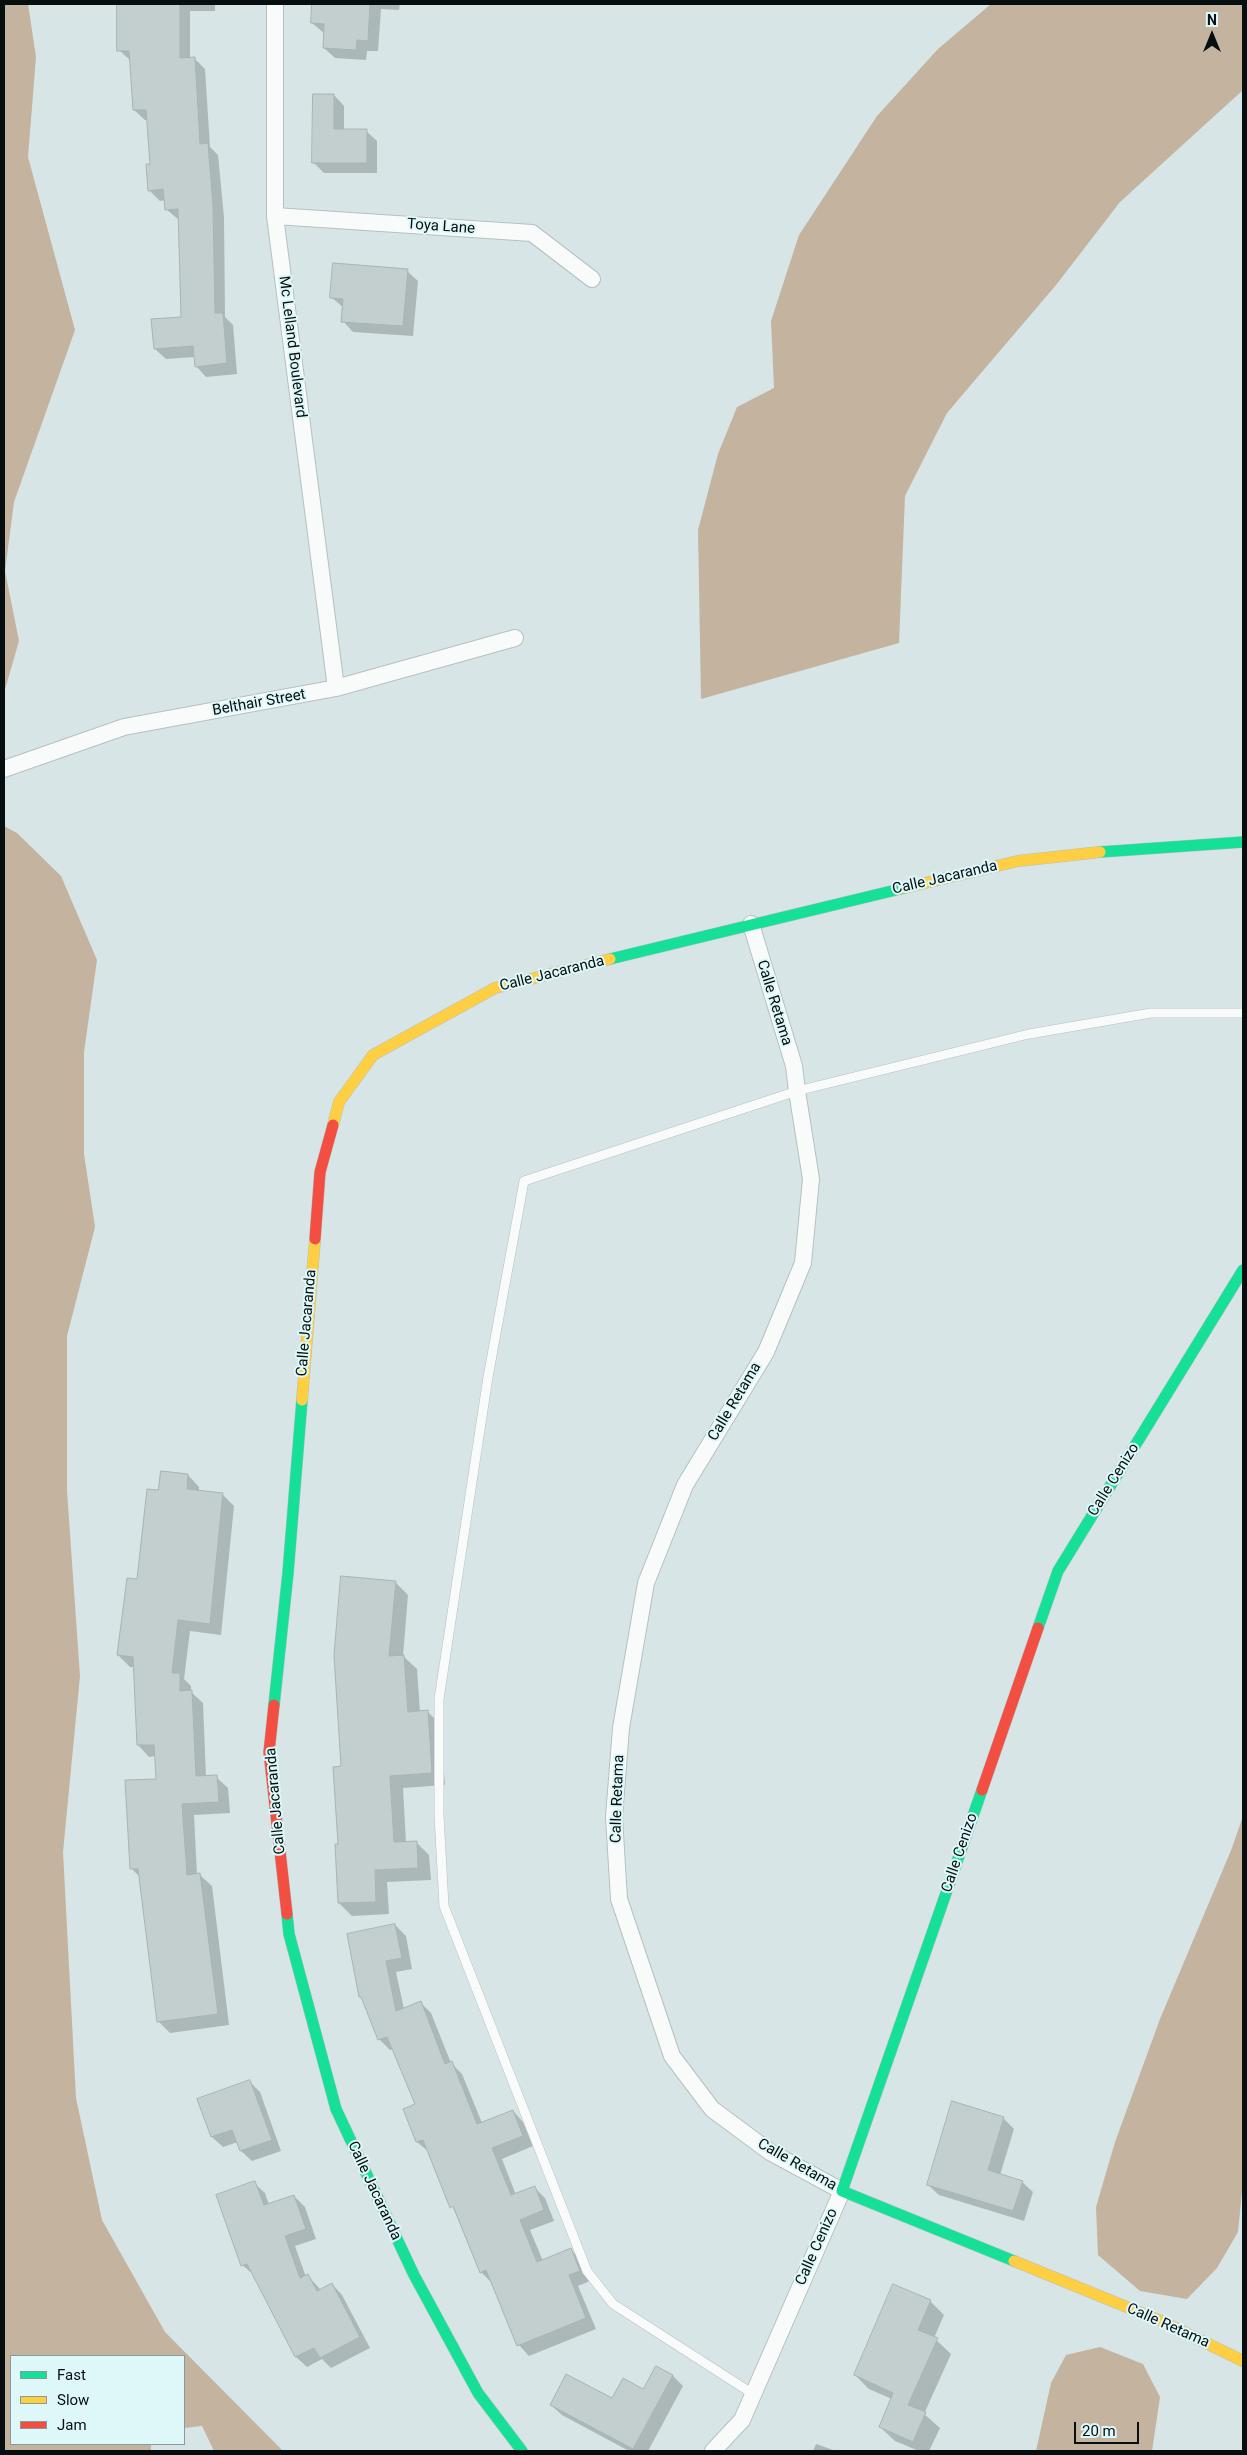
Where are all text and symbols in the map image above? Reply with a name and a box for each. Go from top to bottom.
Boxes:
north arrow [1187,10,1237,60]
text: N [1207,12,1217,28]
street label: Toya Lane [406,216,476,238]
street label: Mc Lelland Boulevard [274,275,310,419]
street label: Belthair Street [211,686,307,720]
street label: Calle Jacaranda [891,857,999,899]
street label: Calle Jacaranda [498,952,606,996]
street label: Calle Retama [752,958,796,1048]
street label: Calle Jacaranda [293,1269,321,1377]
street label: Calle Retama [705,1359,765,1445]
street label: Calle Cenizo [1085,1440,1143,1520]
street label: Calle Jacaranda [262,1747,290,1855]
street label: Calle Retama [607,1754,629,1844]
street label: Calle Cenizo [938,1811,982,1895]
street label: Calle Retama [754,2135,840,2195]
street label: Calle Jacaranda [343,2139,405,2243]
street label: Calle Cenizo [792,2206,842,2288]
street label: Calle Retama [1124,2300,1212,2352]
legend [10,2355,185,2445]
text: Fast [57,2366,86,2384]
text: Slow [57,2391,89,2409]
scale bar [1077,2412,1142,2444]
text: Jam [57,2416,87,2434]
text: 20 m [1082,2422,1116,2440]

